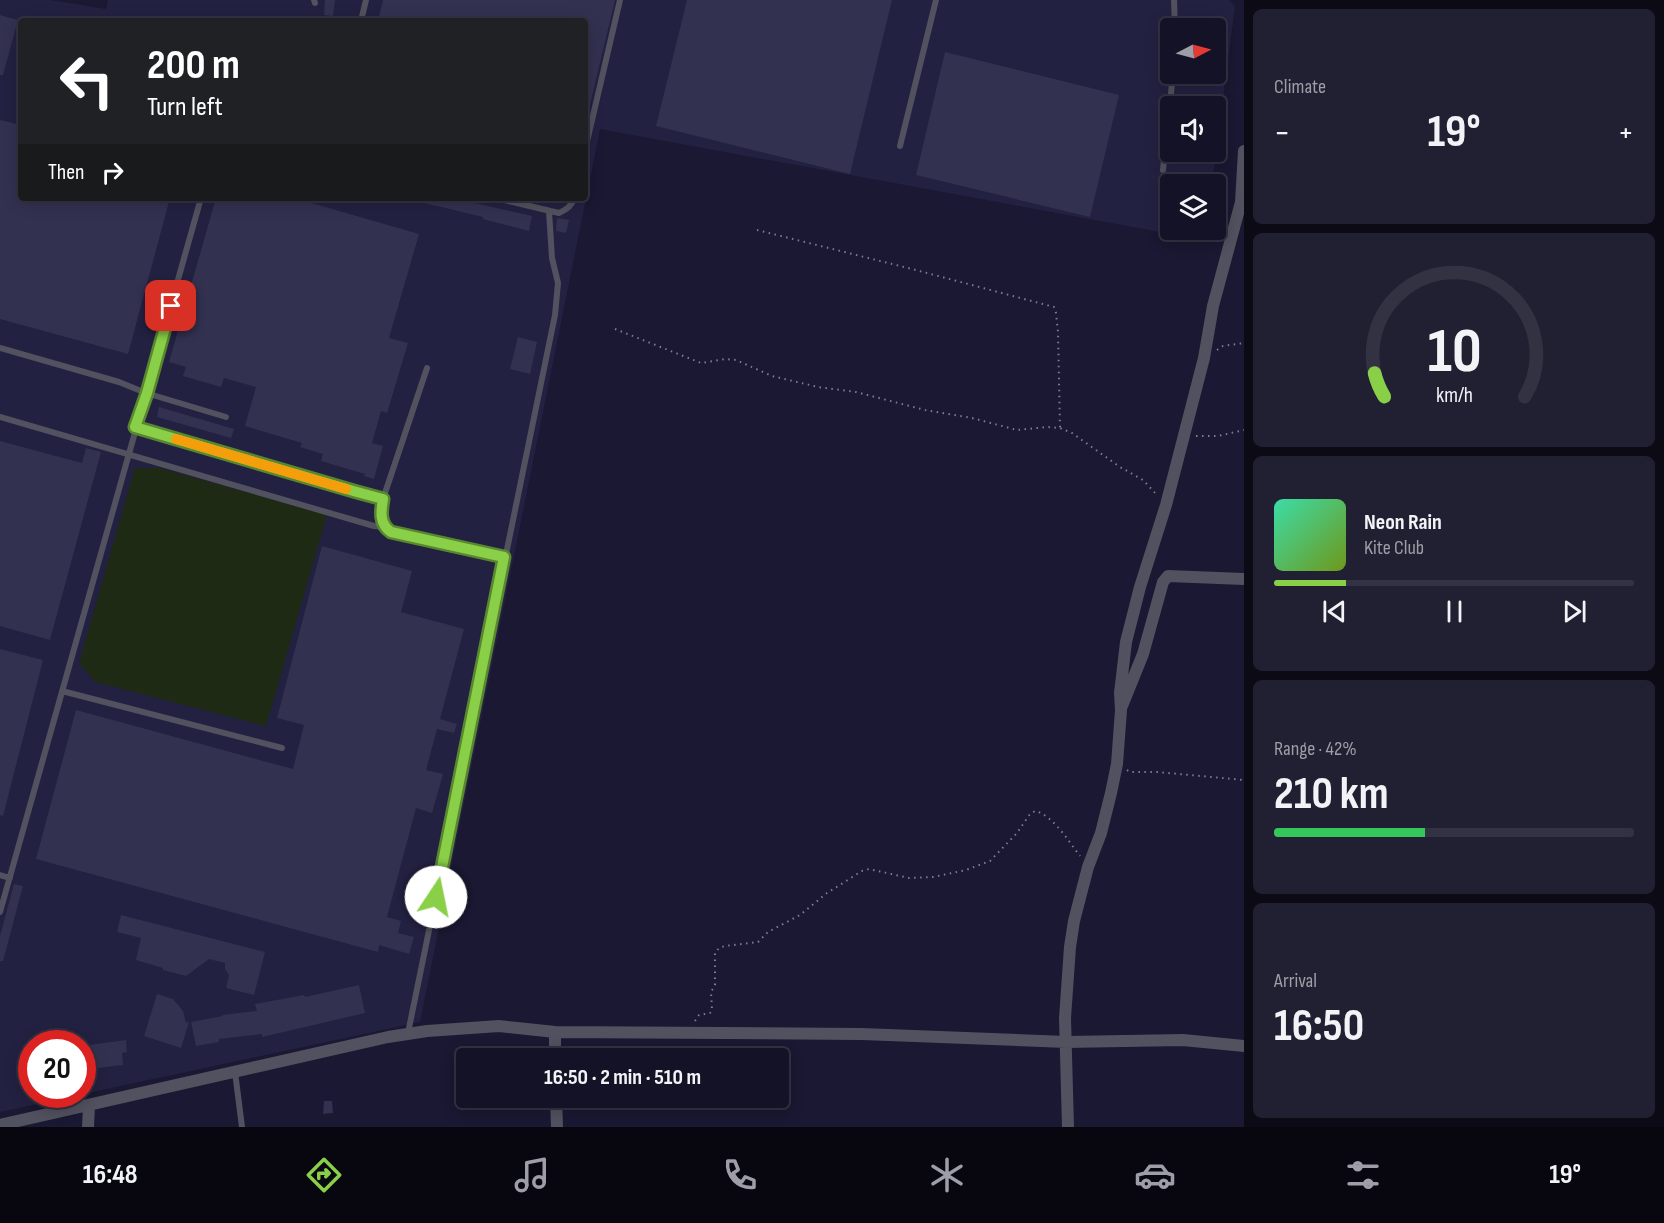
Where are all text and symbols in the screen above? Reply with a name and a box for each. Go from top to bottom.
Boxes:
north arrow [1160,18,1226,84]
map controls [1160,18,1226,240]
text: 200 m [147,40,240,91]
icon: left [48,42,126,120]
text: Climate [1274,75,1326,99]
text: Turn left [147,91,223,123]
button: sound [1160,96,1226,162]
text: 19° [1427,105,1481,160]
text: − [1274,113,1290,153]
text: + [1618,113,1634,153]
icon: right [96,156,129,189]
text: Then [48,159,84,186]
button: layers [1160,174,1226,240]
pin [145,280,196,331]
icon: arrive [154,289,187,322]
text: 10 [1427,315,1481,390]
text: km/h [1435,383,1473,408]
text: Neon Rain [1364,509,1442,536]
text: Kite Club [1364,536,1424,560]
icon: previous [1318,595,1351,628]
icon: pause [1438,595,1471,628]
icon: next [1558,595,1591,628]
text: Range · 42% [1274,737,1357,761]
text: 210 km [1274,767,1389,822]
position arrow [404,865,468,929]
text: Arrival [1274,969,1317,993]
text: 16:50 [1274,999,1364,1054]
speed limit sign: 20 [18,1030,96,1108]
text: 16:50 · 2 min · 510 m [544,1064,701,1091]
icon: directions [303,1154,345,1196]
icon: music [511,1154,553,1196]
icon: phone [719,1154,761,1196]
icon: climate [926,1154,968,1196]
icon: car [1134,1154,1176,1196]
icon: filters [1342,1154,1384,1196]
text: 16:48 [83,1159,138,1191]
text: 19° [1549,1159,1581,1191]

